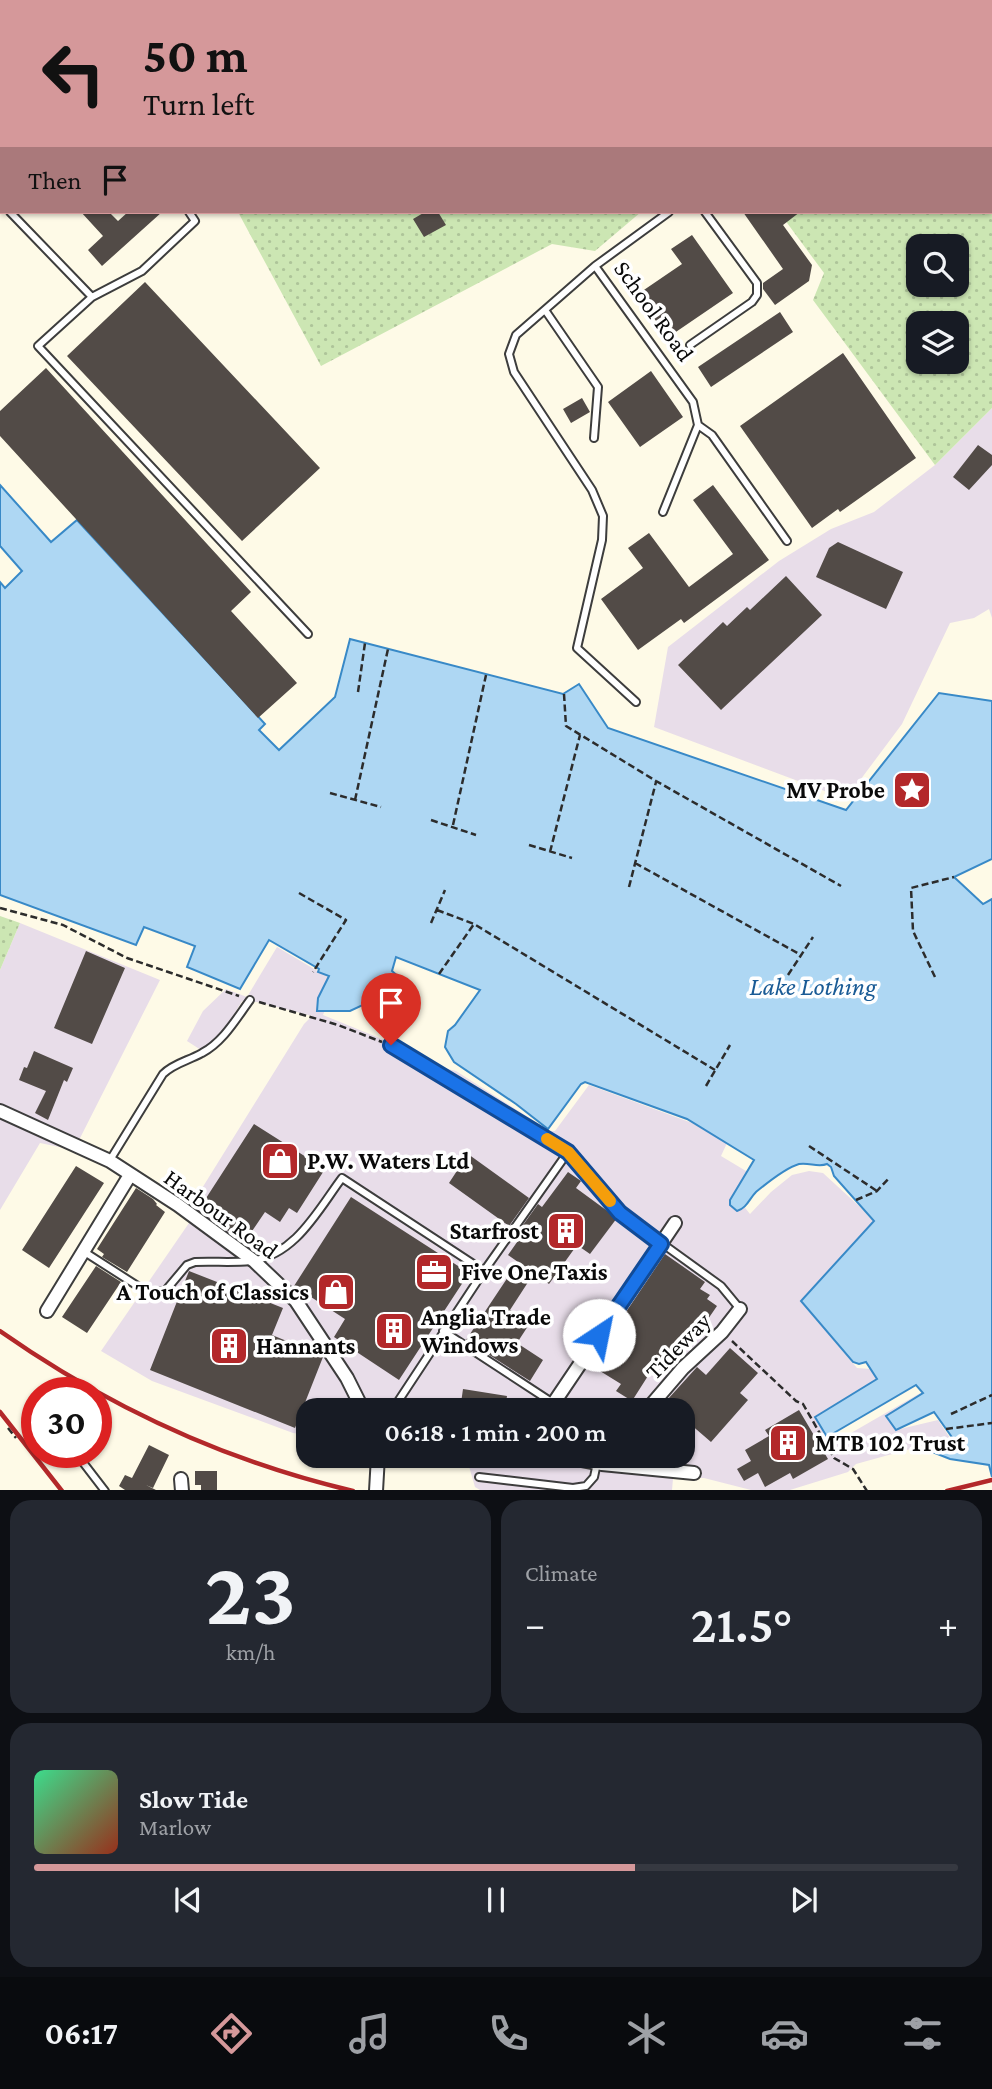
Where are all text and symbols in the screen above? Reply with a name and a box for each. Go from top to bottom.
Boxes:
icon: left [28,28,119,119]
text: 50 m [143,28,248,83]
text: Turn left [143,86,254,122]
icon: arrive [96,161,134,199]
text: Then [28,166,82,195]
map controls [906,234,969,374]
button: search [906,234,969,297]
street label: School Road [609,255,700,366]
button: layers [906,311,969,374]
place icon: MV Probe [891,769,933,811]
place label: MV Probe [786,776,885,803]
water label: Lake Lothing [749,972,878,1001]
pin [361,973,421,1045]
icon: arrive [372,984,410,1022]
shop icon: P.W. Waters Ltd [259,1140,301,1182]
place label: P.W. Waters Ltd [307,1147,469,1174]
street label: Harbour Road [159,1163,284,1264]
building icon: Starfrost [545,1210,587,1252]
place label: Starfrost [450,1217,539,1244]
office icon: Five One Taxis [413,1251,455,1293]
place label: Five One Taxis [461,1258,608,1285]
shop icon: A Touch of Classics [315,1271,357,1313]
place label: A Touch of Classics [115,1278,309,1305]
position arrow [562,1298,636,1372]
place label: Anglia Trade Windows [420,1303,551,1358]
street label: Tideway [639,1306,716,1385]
building icon: Anglia Trade Windows [373,1310,415,1352]
building icon: Hannants [208,1325,250,1367]
place label: Hannants [256,1332,356,1359]
speed limit sign: 30 [21,1377,112,1468]
text: 06:18 · 1 min · 200 m [385,1418,606,1447]
building icon: MTB 102 Trust [767,1422,809,1464]
place label: MTB 102 Trust [815,1429,965,1456]
text: 23 [205,1542,296,1644]
text: Climate [525,1560,597,1586]
text: 21.5° [691,1595,792,1653]
text: − [525,1603,545,1645]
text: + [938,1603,958,1645]
text: km/h [226,1639,275,1665]
text: Slow Tide [139,1785,248,1814]
text: Marlow [139,1814,211,1840]
icon: previous [169,1881,207,1919]
icon: pause [477,1881,515,1919]
icon: next [785,1881,823,1919]
icon: directions [207,2009,256,2058]
icon: music [345,2009,394,2058]
icon: phone [484,2009,533,2058]
icon: climate [622,2009,671,2058]
icon: car [760,2009,809,2058]
icon: filters [898,2009,947,2058]
text: 06:17 [45,2015,118,2051]

